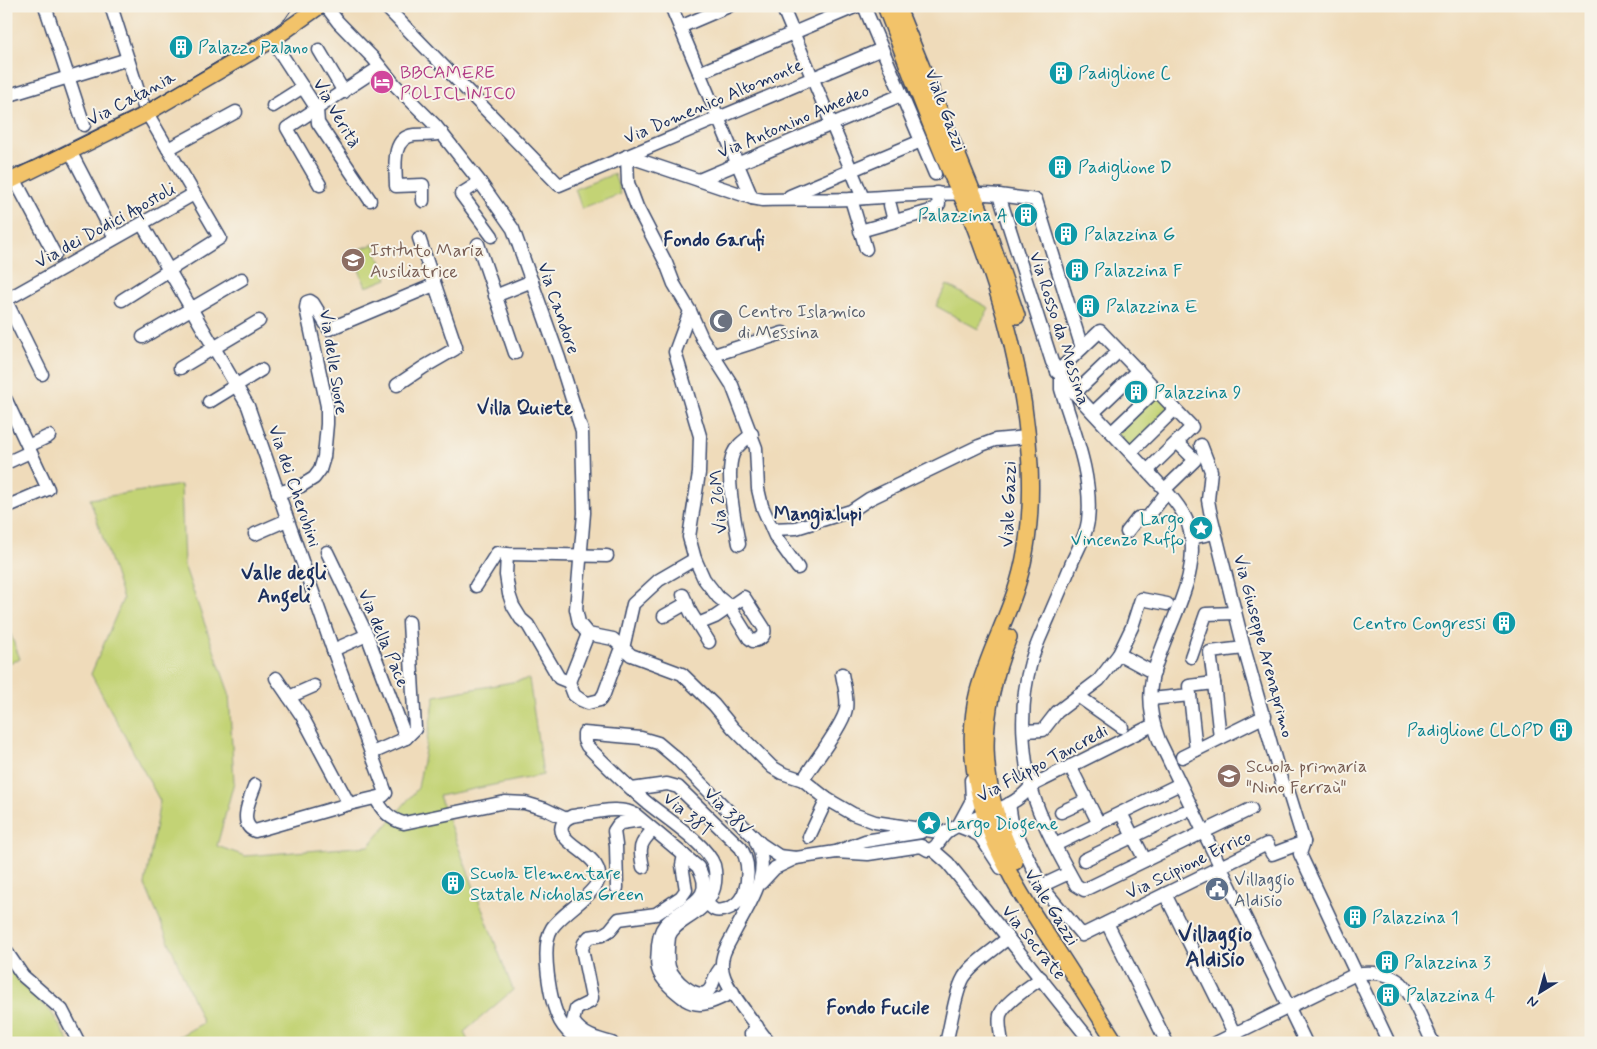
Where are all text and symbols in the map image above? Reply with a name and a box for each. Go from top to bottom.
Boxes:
building icon: Palazzo Palano [168,34,194,60]
place label: Palazzo Palano [198,36,308,60]
street label: Via Domenico Altomonte [620,53,807,151]
building icon: Padiglione C [1048,60,1074,86]
place label: BBCAMERE POLICLINICO [400,61,516,106]
place label: Padiglione C [1078,62,1171,87]
street label: Via Catania [83,65,180,132]
street label: Viale Gazzi [918,66,972,155]
hotel icon: BBCAMERE POLICLINICO [369,69,395,95]
street label: Via Verità [306,74,366,153]
street label: Via Antonino Amedeo [714,79,873,165]
building icon: Padiglione D [1047,154,1073,180]
place label: Padiglione D [1078,156,1172,181]
street label: Via dei Dodici Apostoli [31,177,181,275]
building icon: Palazzina A [1013,202,1039,228]
place label: Palazzina A [918,204,1008,228]
building icon: Palazzina G [1053,221,1079,247]
place label: Palazzina G [1084,223,1175,247]
district label: Fondo Garufi [663,228,765,253]
place label: Istituto Maria Ausiliatrice [370,239,484,284]
school or university icon: Istituto Maria Ausiliatrice [340,247,366,273]
street label: Via Rosso da Messina [1023,249,1095,408]
building icon: Palazzina F [1064,257,1090,283]
street label: Via Candore [531,259,585,358]
place label: Palazzina F [1094,259,1183,283]
building icon: Palazzina E [1075,293,1101,319]
place label: Palazzina E [1106,295,1198,319]
place label: Centro Islamico di Messina [738,300,866,345]
street label: Via delle Suore [313,308,353,417]
mosque icon: Centro Islamico di Messina [708,308,734,334]
building icon: Palazzina 9 [1123,379,1149,405]
place label: Palazzina 9 [1154,381,1242,405]
district label: Villa Quiete [477,396,573,421]
street label: Via dei Cherubini [262,422,326,551]
street label: Viale Gazzi [995,460,1023,548]
street label: Via 26M [704,469,734,535]
district label: Mangialupi [774,502,862,530]
place label: Largo Vincenzo Ruffo [1071,507,1184,554]
place icon: Largo Vincenzo Ruffo [1188,515,1214,541]
street label: Via Giuseppe Arenaprimo [1227,552,1299,740]
district label: Valle degli Angeli [241,560,327,612]
street label: Via della Pace [352,586,415,691]
building icon: Centro Congressi [1491,610,1517,636]
place label: Centro Congressi [1352,612,1486,637]
building icon: Padiglione CLOPD [1548,717,1574,743]
street label: Via Filippo Tancredi [973,719,1112,809]
place label: Padiglione CLOPD [1407,719,1544,744]
place label: Scuola primaria "Nino Ferraù" [1246,755,1367,800]
school or university icon: Scuola primaria "Nino Ferraù" [1216,763,1242,789]
street label: Via 38V [698,782,757,842]
street label: Via 38T [657,787,717,843]
place icon: Largo Diogene [916,810,942,836]
place label: Largo Diogene [946,812,1058,838]
street label: Via Scipione Errico [1122,824,1255,906]
place label: Scuola Elementare Statale Nicholas Green [470,862,644,907]
street label: Viale Gazzi [1018,864,1084,951]
place label: Villaggio Aldisio [1234,868,1295,913]
building icon: Scuola Elementare Statale Nicholas Green [440,870,466,896]
public building icon: Villaggio Aldisio [1204,876,1230,902]
street label: Via Socrate [996,900,1071,985]
building icon: Palazzina 1 [1342,904,1368,930]
place label: Palazzina 1 [1372,906,1459,930]
district label: Villaggio Aldisio [1178,921,1252,974]
building icon: Palazzina 3 [1374,949,1400,975]
place label: Palazzina 3 [1404,951,1491,975]
north arrow [1514,966,1564,1016]
building icon: Palazzina 4 [1375,982,1401,1008]
place label: Palazzina 4 [1406,984,1495,1008]
text: N [1524,992,1542,1012]
district label: Fondo Fucile [826,995,930,1022]

